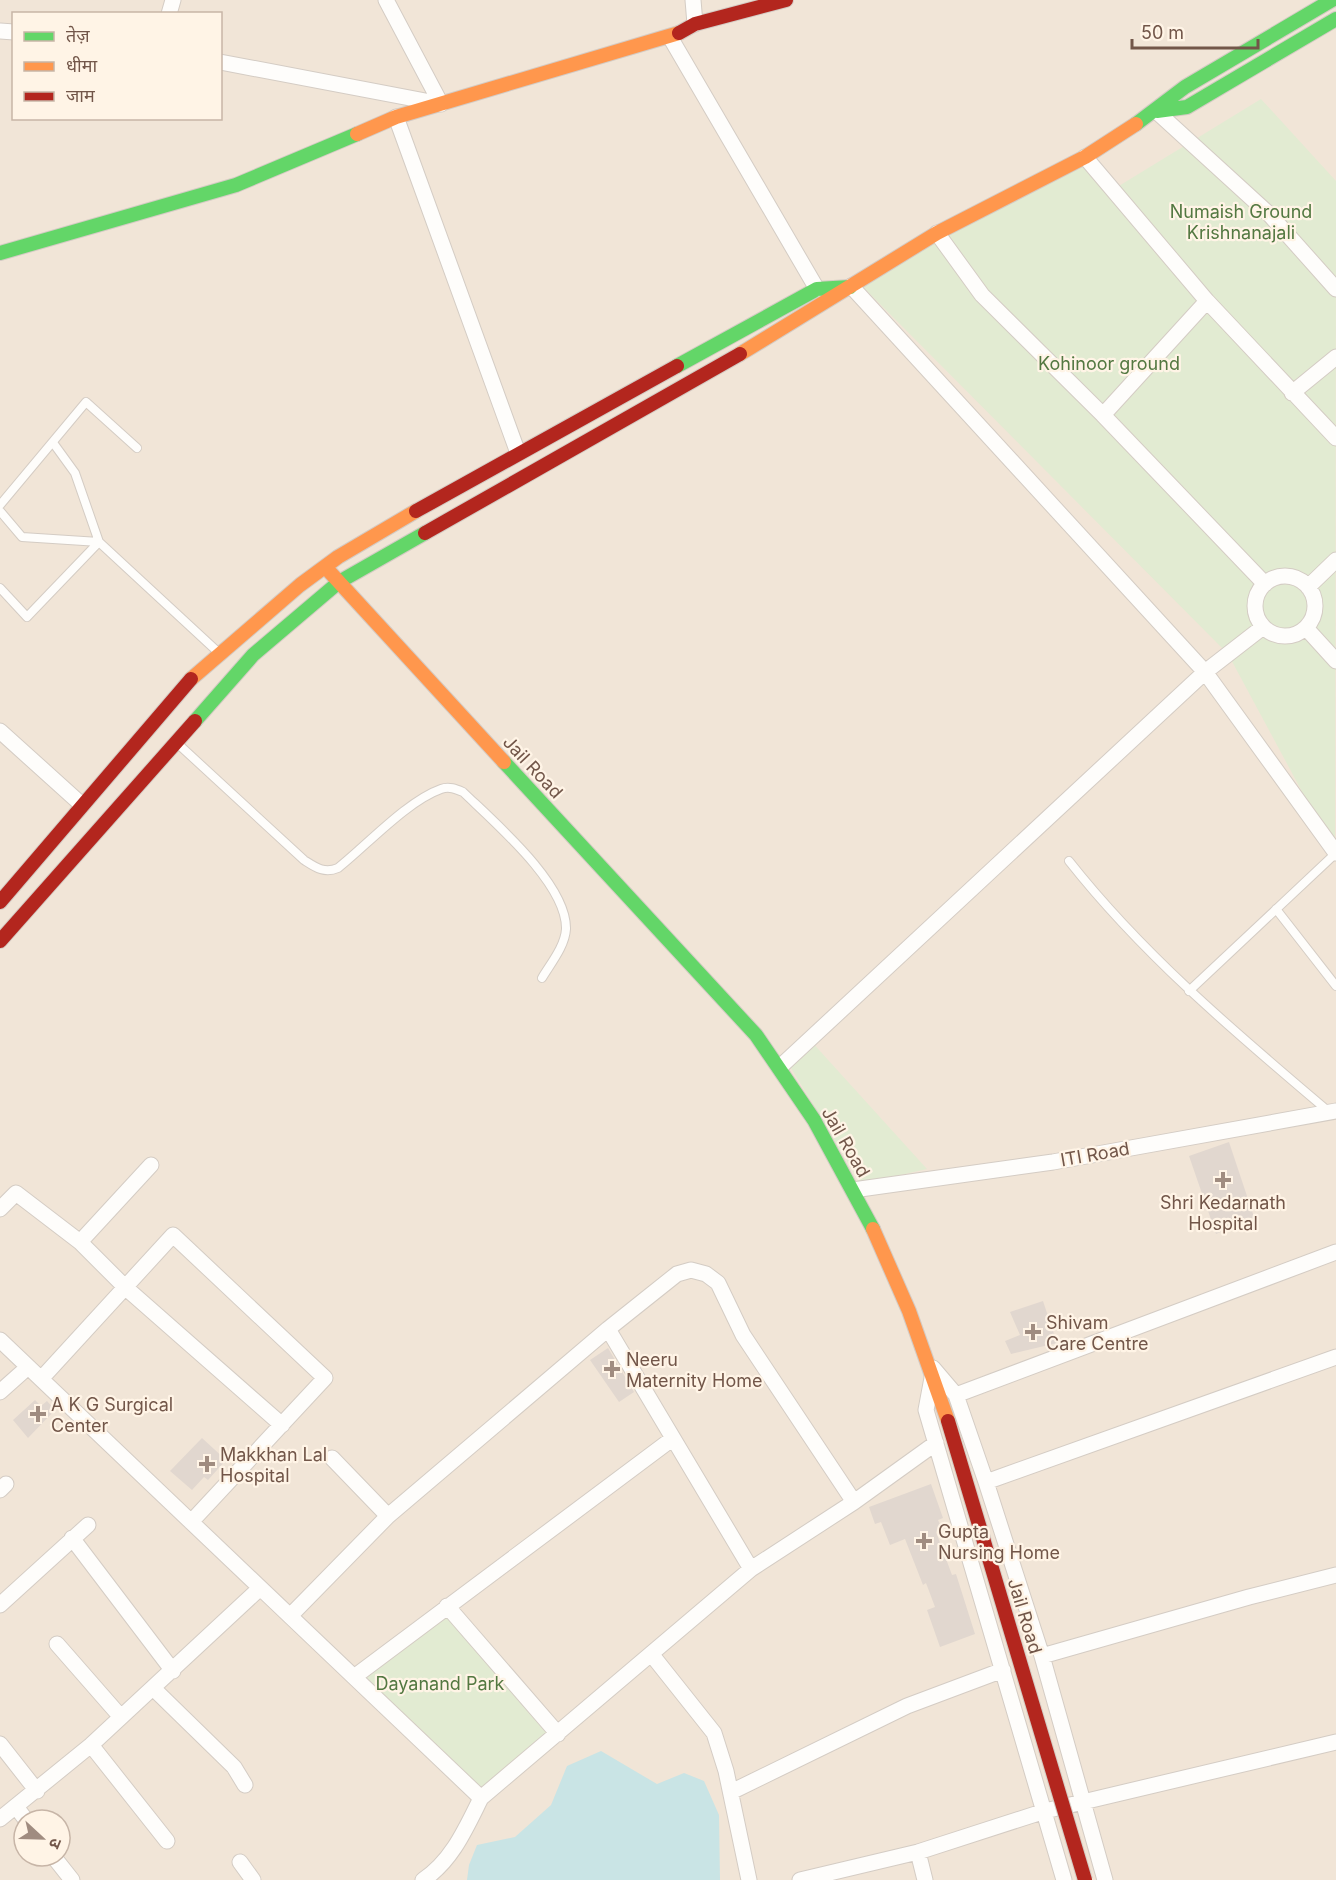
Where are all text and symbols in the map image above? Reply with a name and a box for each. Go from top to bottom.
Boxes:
legend [12,12,222,120]
scale bar [1132,12,1258,50]
text: 50 m [1141,22,1184,43]
text: तेज़ [66,25,90,46]
text: धीमा [66,55,97,76]
text: जाम [66,85,96,106]
park label: Numaish Ground Krishnanajali [1170,201,1312,243]
park label: Kohinoor ground [1038,353,1180,374]
street label: Jail Road [499,731,567,803]
street label: Jail Road [818,1103,874,1181]
street label: ITI Road [1059,1138,1131,1170]
marker: Shri Kedarnath Hospital [1214,1171,1232,1189]
place label: Shri Kedarnath Hospital [1160,1192,1286,1234]
place label: Shivam Care Centre [1046,1312,1148,1354]
marker: Shivam Care Centre [1024,1323,1042,1341]
place label: Neeru Maternity Home [626,1349,762,1391]
marker: Neeru Maternity Home [603,1360,621,1378]
place label: A K G Surgical Center [51,1394,173,1436]
marker: A K G Surgical Center [29,1405,47,1423]
place label: Makkhan Lal Hospital [220,1444,327,1486]
marker: Makkhan Lal Hospital [198,1455,216,1473]
place label: Gupta Nursing Home [938,1521,1060,1563]
marker: Gupta Nursing Home [915,1532,933,1550]
street label: Jail Road [1004,1576,1046,1656]
park label: Dayanand Park [376,1673,505,1694]
north arrow [12,1808,72,1868]
text: उ [45,1836,67,1852]

